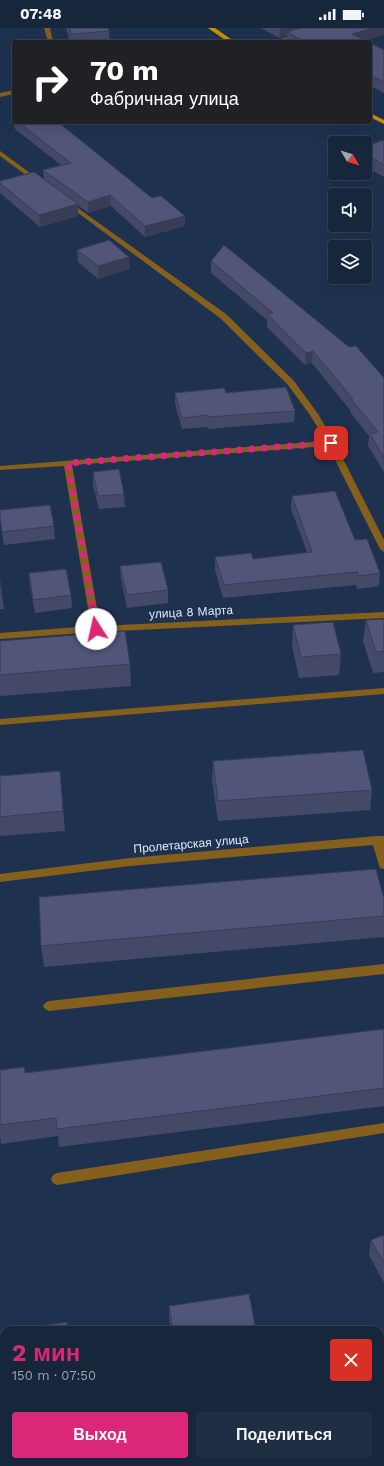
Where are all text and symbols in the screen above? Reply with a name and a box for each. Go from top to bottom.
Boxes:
text: 07:48 [20,5,62,23]
text: 70 m [90,54,159,87]
icon: right [24,56,76,108]
text: Фабричная улица [90,88,239,109]
north arrow [328,136,372,180]
map controls [328,136,372,284]
button: sound [328,188,372,232]
button: layers [328,240,372,284]
pin [314,426,348,460]
icon: arrive [320,432,342,454]
street label: улица 8 Марта [149,603,234,621]
position arrow [75,608,117,650]
street label: Пролетарская улица [133,832,249,856]
text: 2 мин [12,1339,80,1367]
button: close [330,1339,372,1381]
text: 150 m · 07:50 [12,1368,96,1383]
button: Выход [12,1412,188,1458]
button: Поделиться [196,1412,372,1458]

